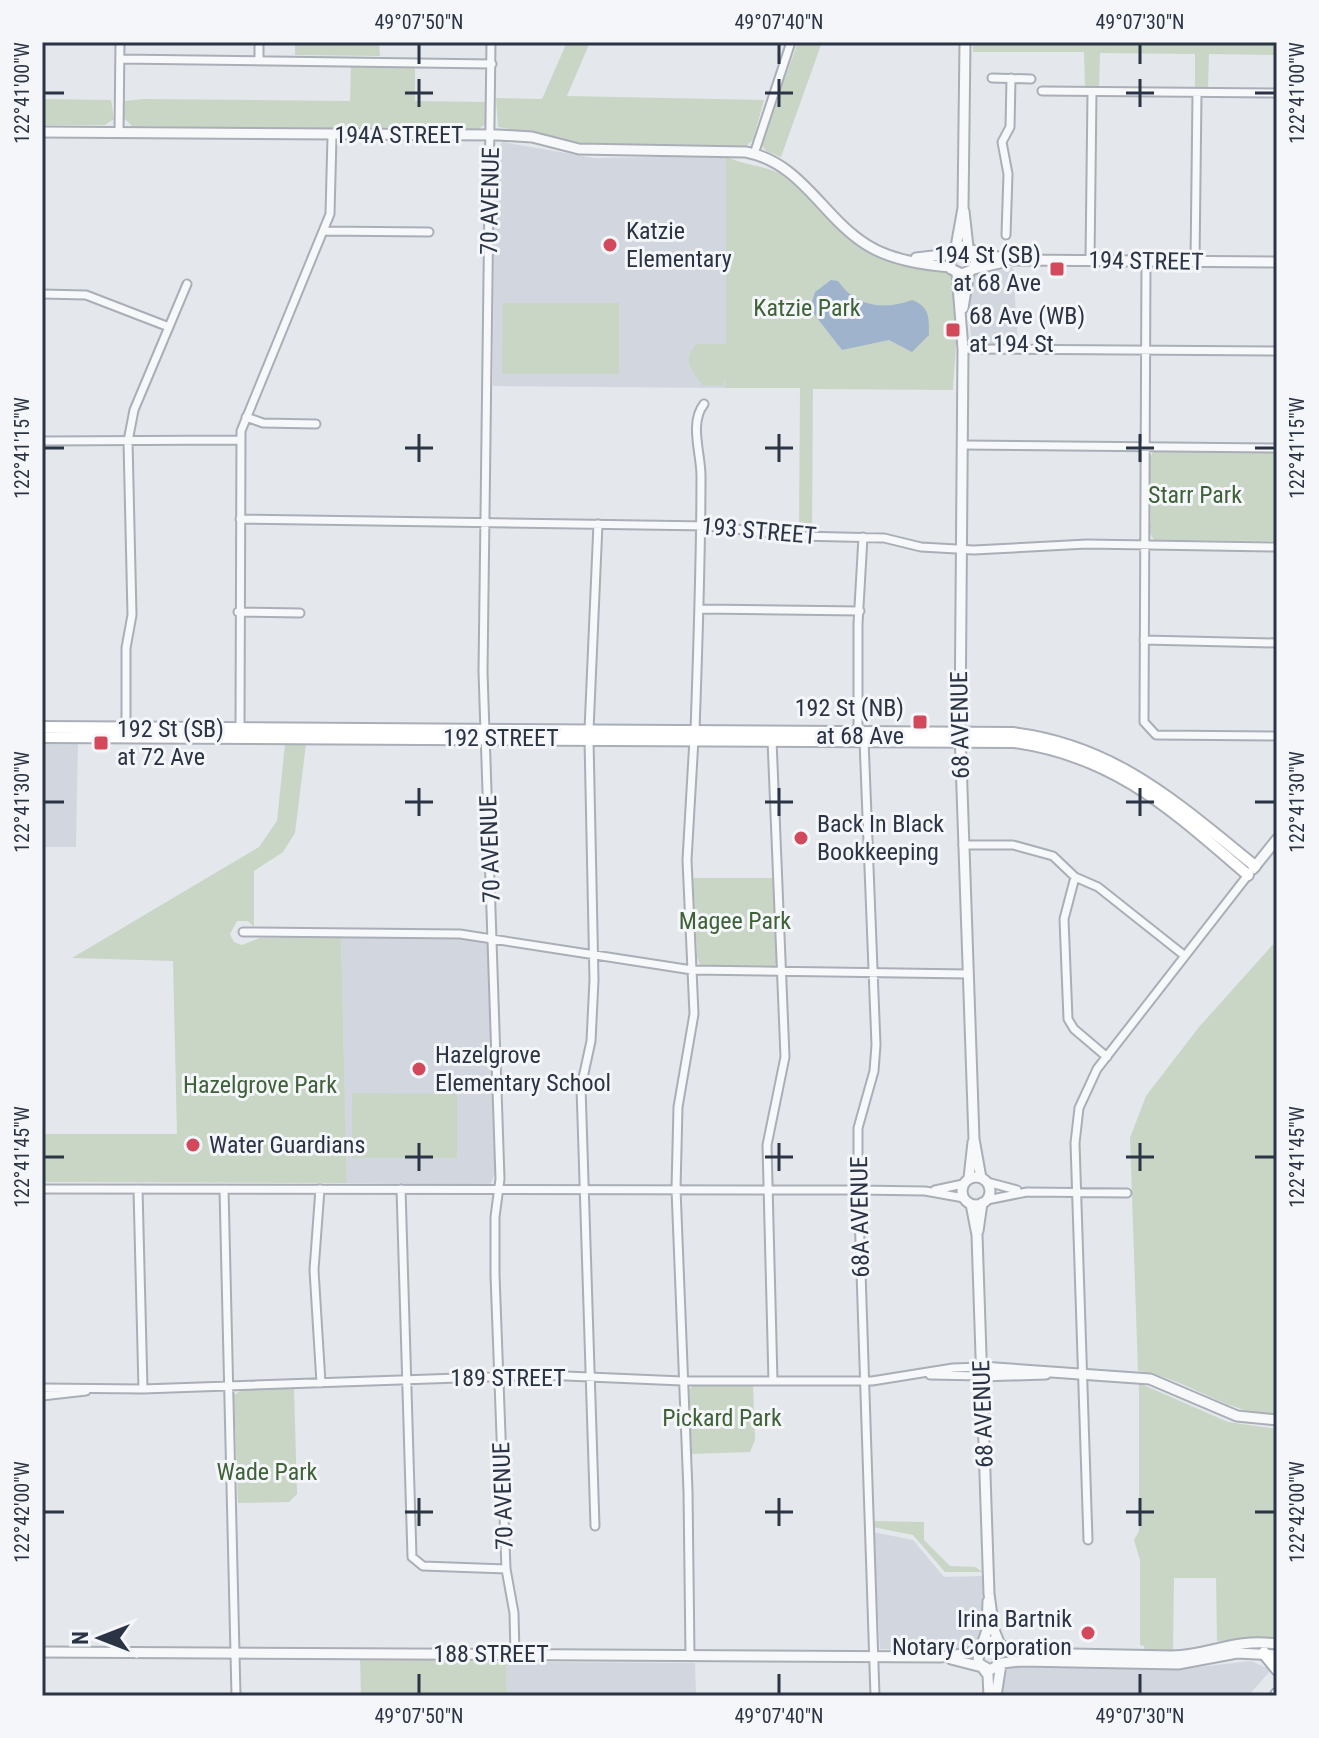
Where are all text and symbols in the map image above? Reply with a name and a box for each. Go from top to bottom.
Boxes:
text: 49°07'50"N [374,10,464,34]
text: 49°07'40"N [734,10,824,34]
text: 49°07'30"N [1095,10,1185,34]
text: 122°41'00"W [10,42,34,144]
text: 122°41'00"W [1285,42,1309,144]
street label: 194A STREET [334,121,464,149]
street label: 70 AVENUE [475,147,505,255]
place label: Katzie Elementary [626,217,732,273]
marker: Katzie Elementary [601,236,619,254]
place label: 194 St (SB) at 68 Ave [934,241,1041,297]
street label: 194 STREET [1088,246,1204,276]
marker: 194 St (SB) at 68 Ave [1048,260,1066,278]
park label: Katzie Park [753,294,861,322]
place label: 68 Ave (WB) at 194 St [969,302,1085,358]
marker: 68 Ave (WB) at 194 St [944,321,962,339]
text: 122°41'15"W [10,397,34,499]
text: 122°41'15"W [1285,397,1309,499]
park label: Starr Park [1148,481,1242,509]
street label: 193 STREET [700,512,818,550]
street label: 68 AVENUE [945,671,975,779]
place label: 192 St (NB) at 68 Ave [795,694,904,750]
marker: 192 St (NB) at 68 Ave [911,713,929,731]
place label: 192 St (SB) at 72 Ave [117,715,224,771]
street label: 192 STREET [443,724,559,752]
marker: 192 St (SB) at 72 Ave [92,734,110,752]
text: 122°41'30"W [10,751,34,853]
text: 122°41'30"W [1285,751,1309,853]
street label: 70 AVENUE [474,795,506,903]
place label: Back In Black Bookkeeping [817,810,944,866]
marker: Back In Black Bookkeeping [792,829,810,847]
park label: Magee Park [679,907,791,935]
place label: Hazelgrove Elementary School [435,1041,611,1097]
marker: Hazelgrove Elementary School [410,1060,428,1078]
park label: Hazelgrove Park [183,1071,337,1099]
text: 122°41'45"W [10,1106,34,1208]
text: 122°41'45"W [1285,1106,1309,1208]
place label: Water Guardians [209,1131,365,1159]
marker: Water Guardians [184,1136,202,1154]
street label: 68A AVENUE [845,1156,875,1278]
street label: 68 AVENUE [967,1360,999,1468]
street label: 189 STREET [450,1364,566,1392]
park label: Pickard Park [662,1404,782,1432]
street label: 70 AVENUE [487,1442,519,1550]
park label: Wade Park [217,1458,318,1486]
text: 122°42'00"W [10,1461,34,1563]
text: 122°42'00"W [1285,1461,1309,1563]
north arrow [60,1598,140,1678]
place label: Irina Bartnik Notary Corporation [892,1605,1072,1661]
marker: Irina Bartnik Notary Corporation [1079,1624,1097,1642]
text: N [68,1631,93,1645]
street label: 188 STREET [433,1640,549,1668]
text: 49°07'50"N [374,1704,464,1728]
text: 49°07'40"N [734,1704,824,1728]
text: 49°07'30"N [1095,1704,1185,1728]

